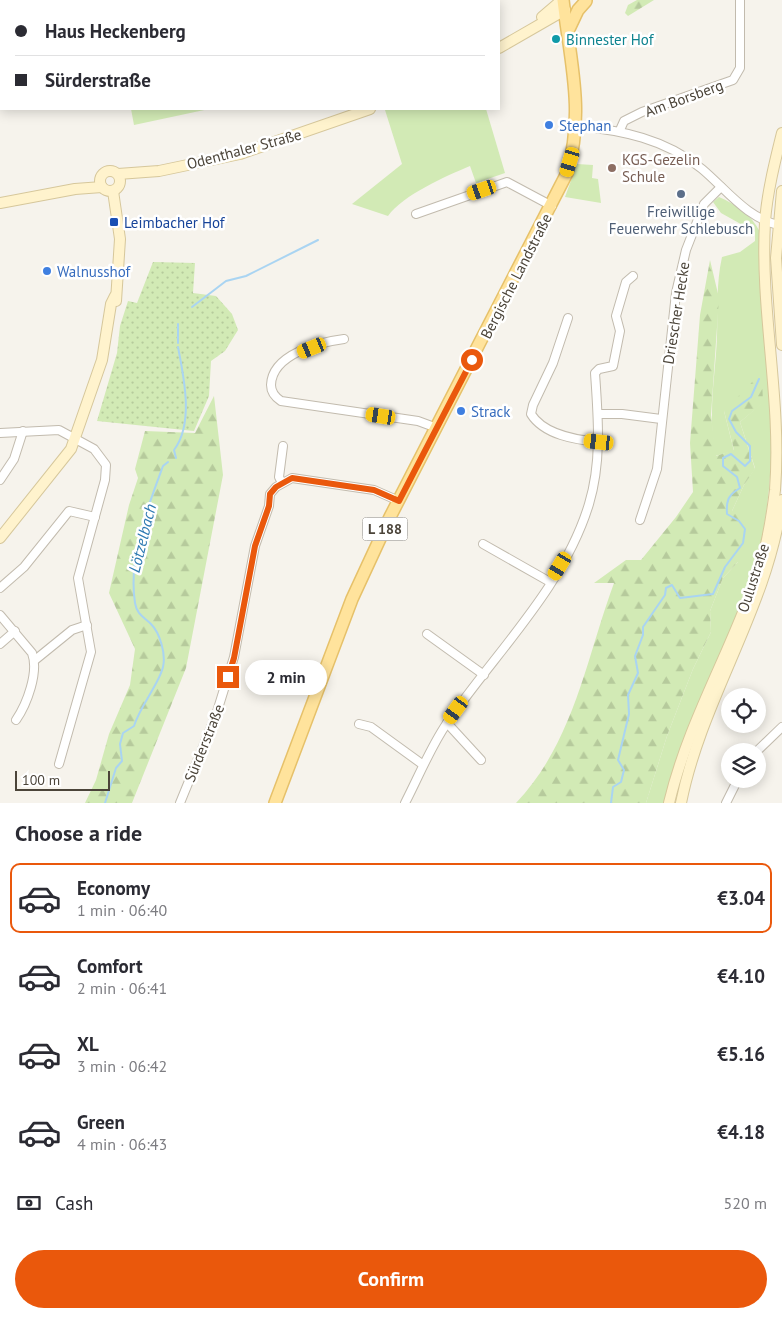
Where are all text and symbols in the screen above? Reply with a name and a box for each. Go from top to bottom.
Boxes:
text: Haus Heckenberg [45,19,186,43]
place label: Binnester Hof [566,30,655,49]
marker: Binnester Hof [550,33,562,45]
text: Sürderstraße [45,68,151,92]
street label: Am Borsberg [642,75,726,121]
place label: Stephan [559,116,611,135]
marker: Stephan [543,119,555,131]
street label: Odenthaler Straße [185,125,303,173]
car [558,145,581,179]
place label: KGS-Gezelin Schule [622,150,700,186]
marker: KGS-Gezelin Schule [606,162,618,174]
car [465,178,498,202]
marker: Freiwillige Feuerwehr Schlebusch [675,188,687,200]
place label: Freiwillige Feuerwehr Schlebusch [609,202,753,238]
street label: Bergische Landstraße [476,210,556,342]
place label: Leimbacher Hof [124,213,226,232]
marker: Leimbacher Hof [108,216,120,228]
street label: Driescher Hecke [659,260,693,366]
place label: Walnusshof [57,262,132,281]
marker: Walnusshof [41,265,53,277]
car [295,335,328,361]
route start [461,349,483,371]
place label: Strack [471,402,511,421]
marker: Strack [455,405,467,417]
car [365,406,396,426]
car [583,433,614,451]
water label: Lötzelbach [124,502,160,574]
road number: L 188 [362,518,408,540]
street label: Oulustraße [733,541,773,615]
car [545,549,574,583]
callout: 2 min [246,660,328,694]
route end [217,666,239,688]
text: 2 min [266,667,306,687]
map controls [721,688,766,788]
button: locate [721,688,766,733]
car [441,693,470,727]
street label: Sürderstraße [180,701,228,785]
button: layers [721,743,766,788]
scale bar [15,768,110,791]
text: 100 m [22,771,60,789]
text: Choose a ride [15,819,142,847]
icon: car [17,876,62,921]
text: Economy [77,876,150,900]
text: €3.04 [717,886,765,910]
text: 1 min · 06:40 [77,900,167,920]
icon: car [17,954,62,999]
text: Comfort [77,954,143,978]
text: €4.10 [717,964,765,988]
text: 2 min · 06:41 [77,978,167,998]
icon: car [17,1032,62,1077]
text: XL [77,1032,99,1056]
text: €5.16 [717,1042,765,1066]
text: 3 min · 06:42 [77,1056,167,1076]
icon: car [17,1110,62,1155]
text: Green [77,1110,125,1134]
text: €4.18 [717,1120,765,1144]
text: 4 min · 06:43 [77,1134,167,1154]
icon: cash [15,1189,43,1217]
text: Cash [55,1191,93,1215]
text: 520 m [724,1193,767,1213]
button: Confirm [15,1250,767,1308]

